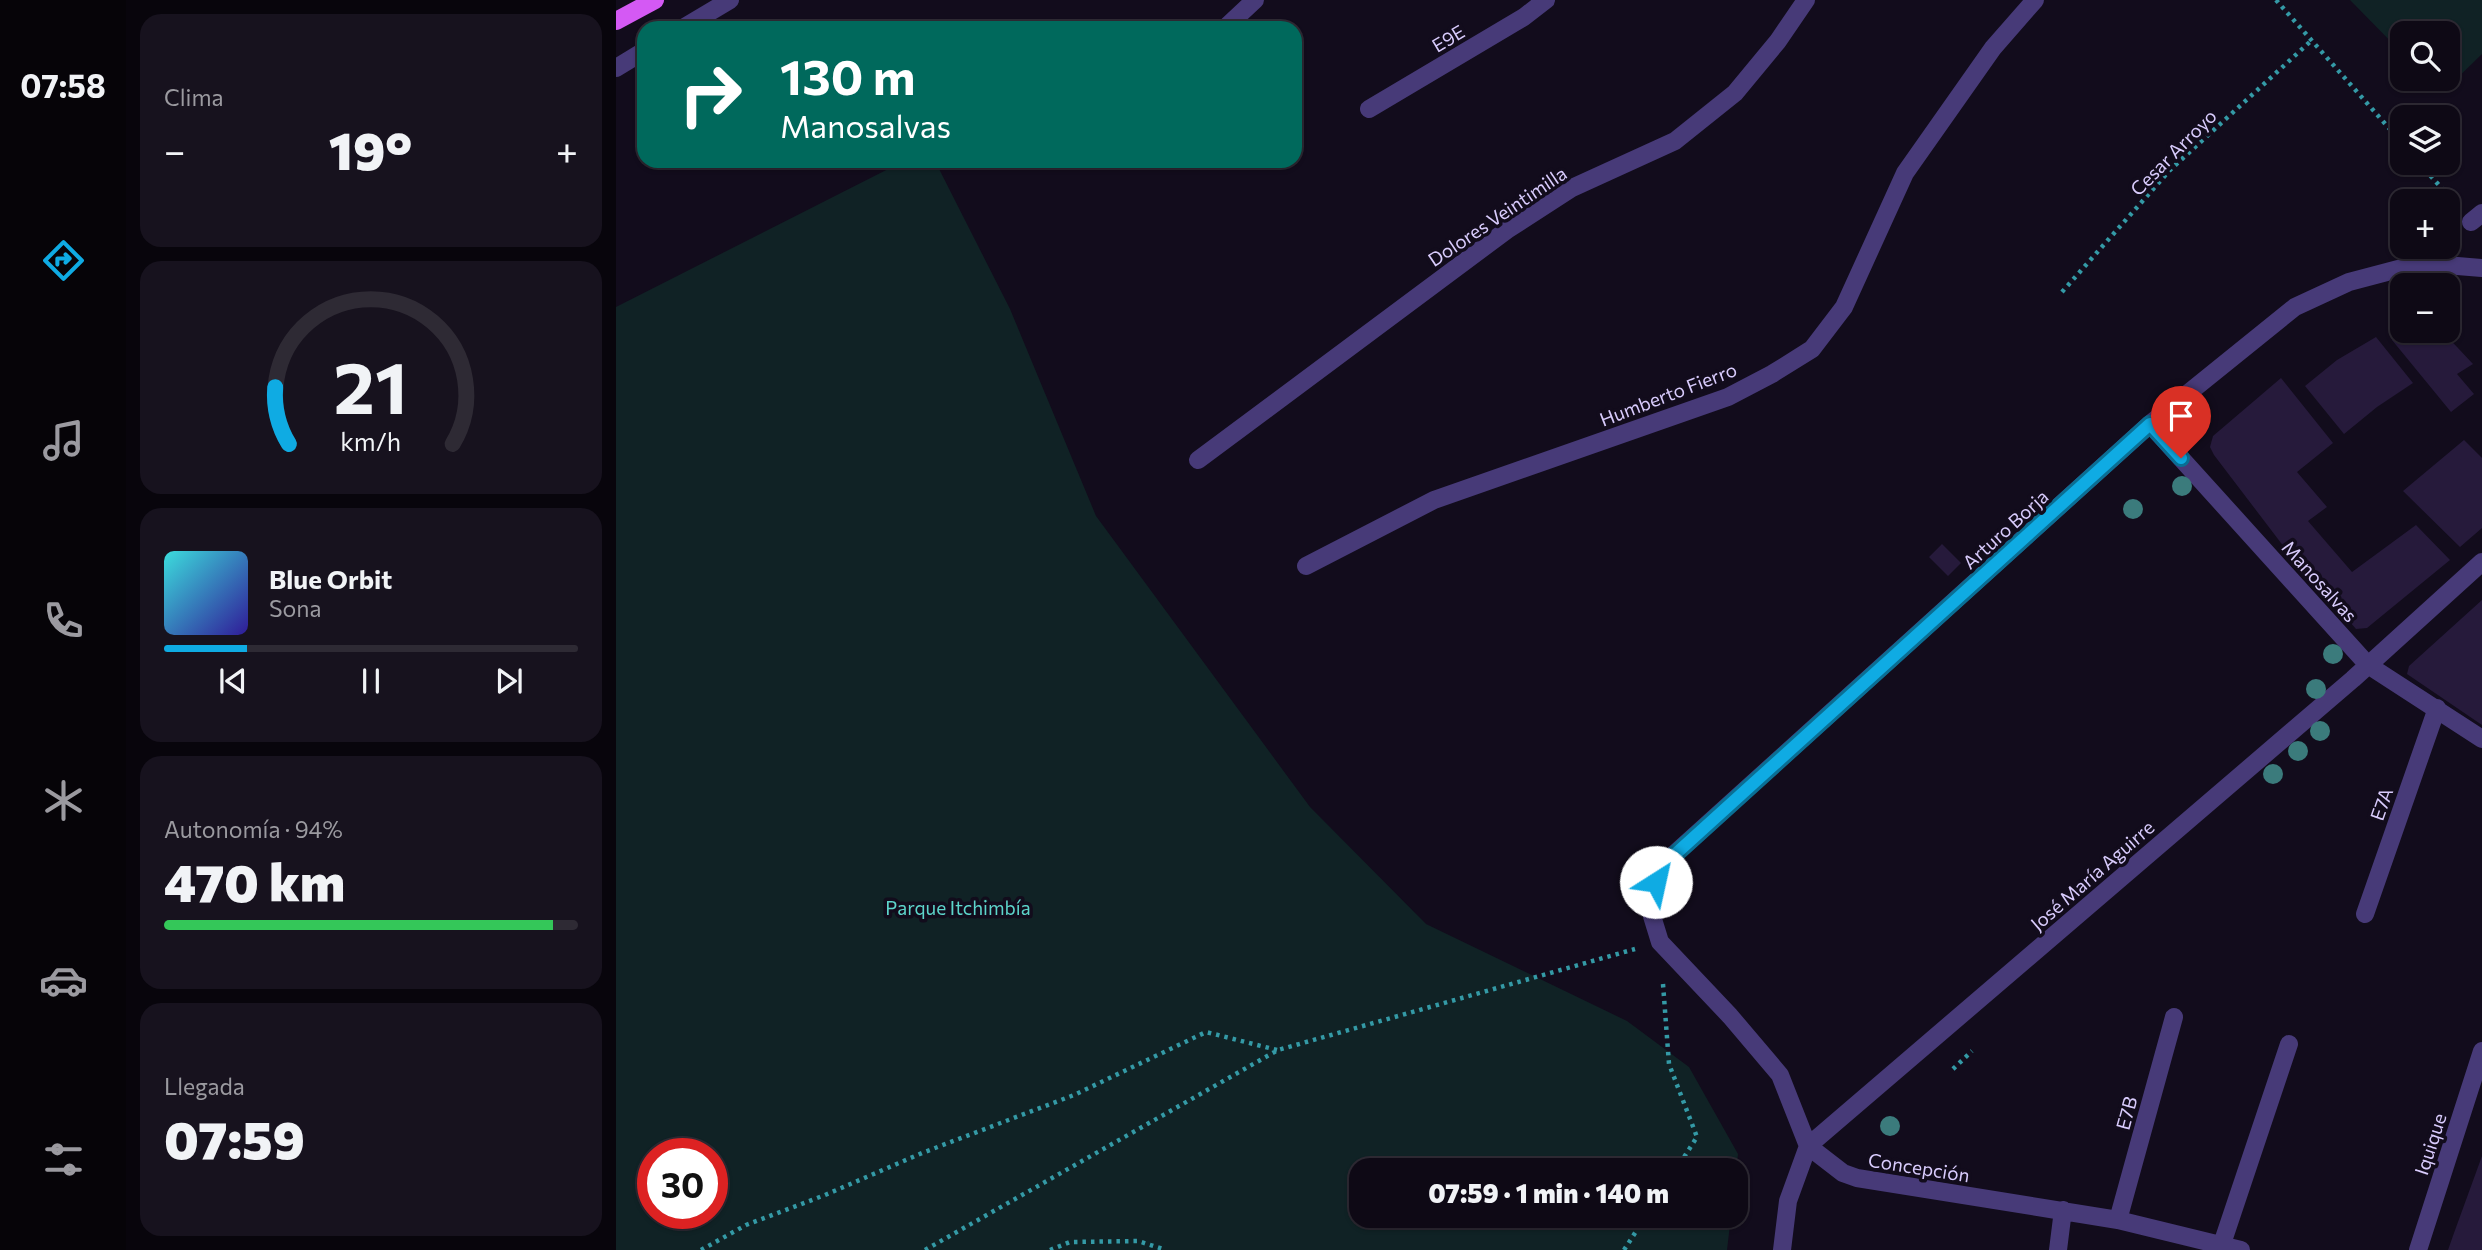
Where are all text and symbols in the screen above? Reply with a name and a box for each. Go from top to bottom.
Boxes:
street label: E9E [1427,19,1469,57]
map controls [2390,21,2460,343]
button: search [2390,21,2460,91]
text: 130 m [780,45,915,105]
icon: right [665,49,756,140]
text: 07:58 [20,65,106,105]
text: Clima [164,83,224,111]
street label: Cesar Arroyo [2125,104,2221,200]
text: Manosalvas [780,105,951,145]
button: layers [2390,105,2460,175]
text: 19° [329,117,412,181]
text: − [164,126,186,173]
text: + [556,126,578,173]
street label: Dolores Veintimilla [1423,161,1571,271]
button: + [2390,189,2460,259]
icon: directions [39,236,88,285]
button: − [2390,273,2460,343]
text: 21 [334,340,408,429]
street label: Humberto Fierro [1596,357,1740,431]
pin [2151,386,2211,458]
icon: arrive [2162,397,2200,435]
icon: music [39,416,88,465]
text: km/h [341,426,401,456]
street label: Arturo Borja [1957,485,2053,573]
street label: Manosalvas [2277,536,2363,626]
text: Blue Orbit [269,563,392,594]
text: Sona [269,594,321,622]
icon: phone [39,596,88,645]
icon: previous [214,662,252,700]
icon: pause [352,662,390,700]
icon: next [490,662,528,700]
icon: climate [39,776,88,825]
street label: E7A [2365,785,2397,823]
text: Autonomía · 94% [164,815,343,843]
street label: José María Aguirre [2025,815,2159,935]
position arrow [1619,845,1693,919]
text: 470 km [164,849,345,913]
park label: Parque Itchimbía [885,896,1031,919]
icon: car [39,956,88,1005]
text: Llegada [164,1072,245,1100]
street label: E7B [2111,1094,2141,1132]
text: 07:59 [164,1106,305,1170]
street label: Iquique [2409,1110,2451,1178]
icon: filters [39,1135,88,1184]
speed limit sign: 30 [637,1138,728,1229]
street label: Concepción [1867,1148,1971,1186]
text: 07:59 · 1 min · 140 m [1428,1177,1669,1208]

